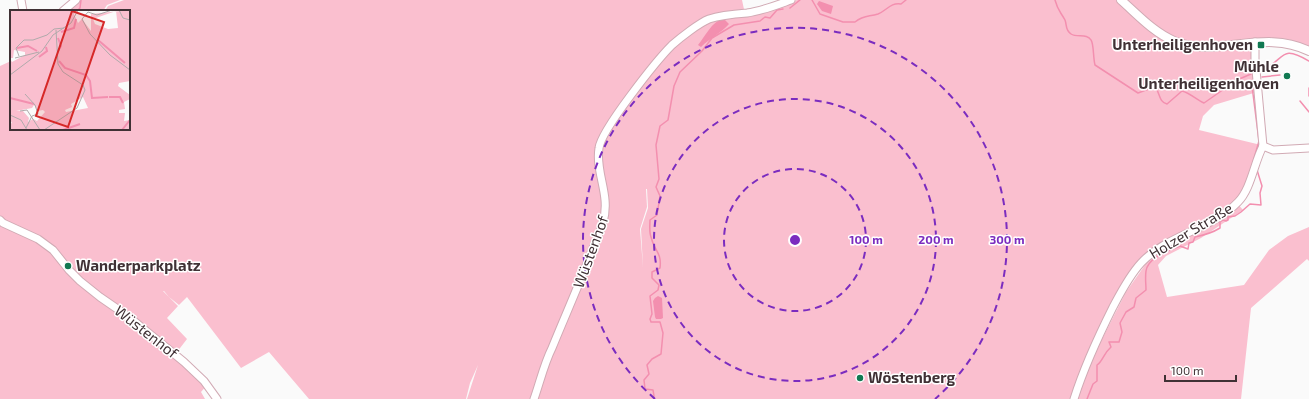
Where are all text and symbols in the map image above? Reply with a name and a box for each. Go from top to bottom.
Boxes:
inset map [10,10,130,130]
place label: Unterheiligenhoven [1112,35,1253,53]
marker: Unterheiligenhoven [1256,40,1266,50]
place label: Mühle Unterheiligenhoven [1138,57,1279,92]
marker: Mühle Unterheiligenhoven [1282,71,1292,81]
street label: Holzer Straße [1145,198,1235,262]
street label: Wüstenhof [569,213,612,290]
text: 100 m [849,232,883,246]
text: 200 m [918,232,954,246]
text: 300 m [989,232,1025,246]
centre of rings [788,233,802,247]
place label: Wanderparkplatz [76,256,201,274]
marker: Wanderparkplatz [63,261,73,271]
street label: Wüstenhof [111,301,182,362]
scale bar [1165,357,1236,383]
text: 100 m [1171,363,1203,377]
place label: Wöstenberg [868,368,956,386]
marker: Wöstenberg [855,373,865,383]

